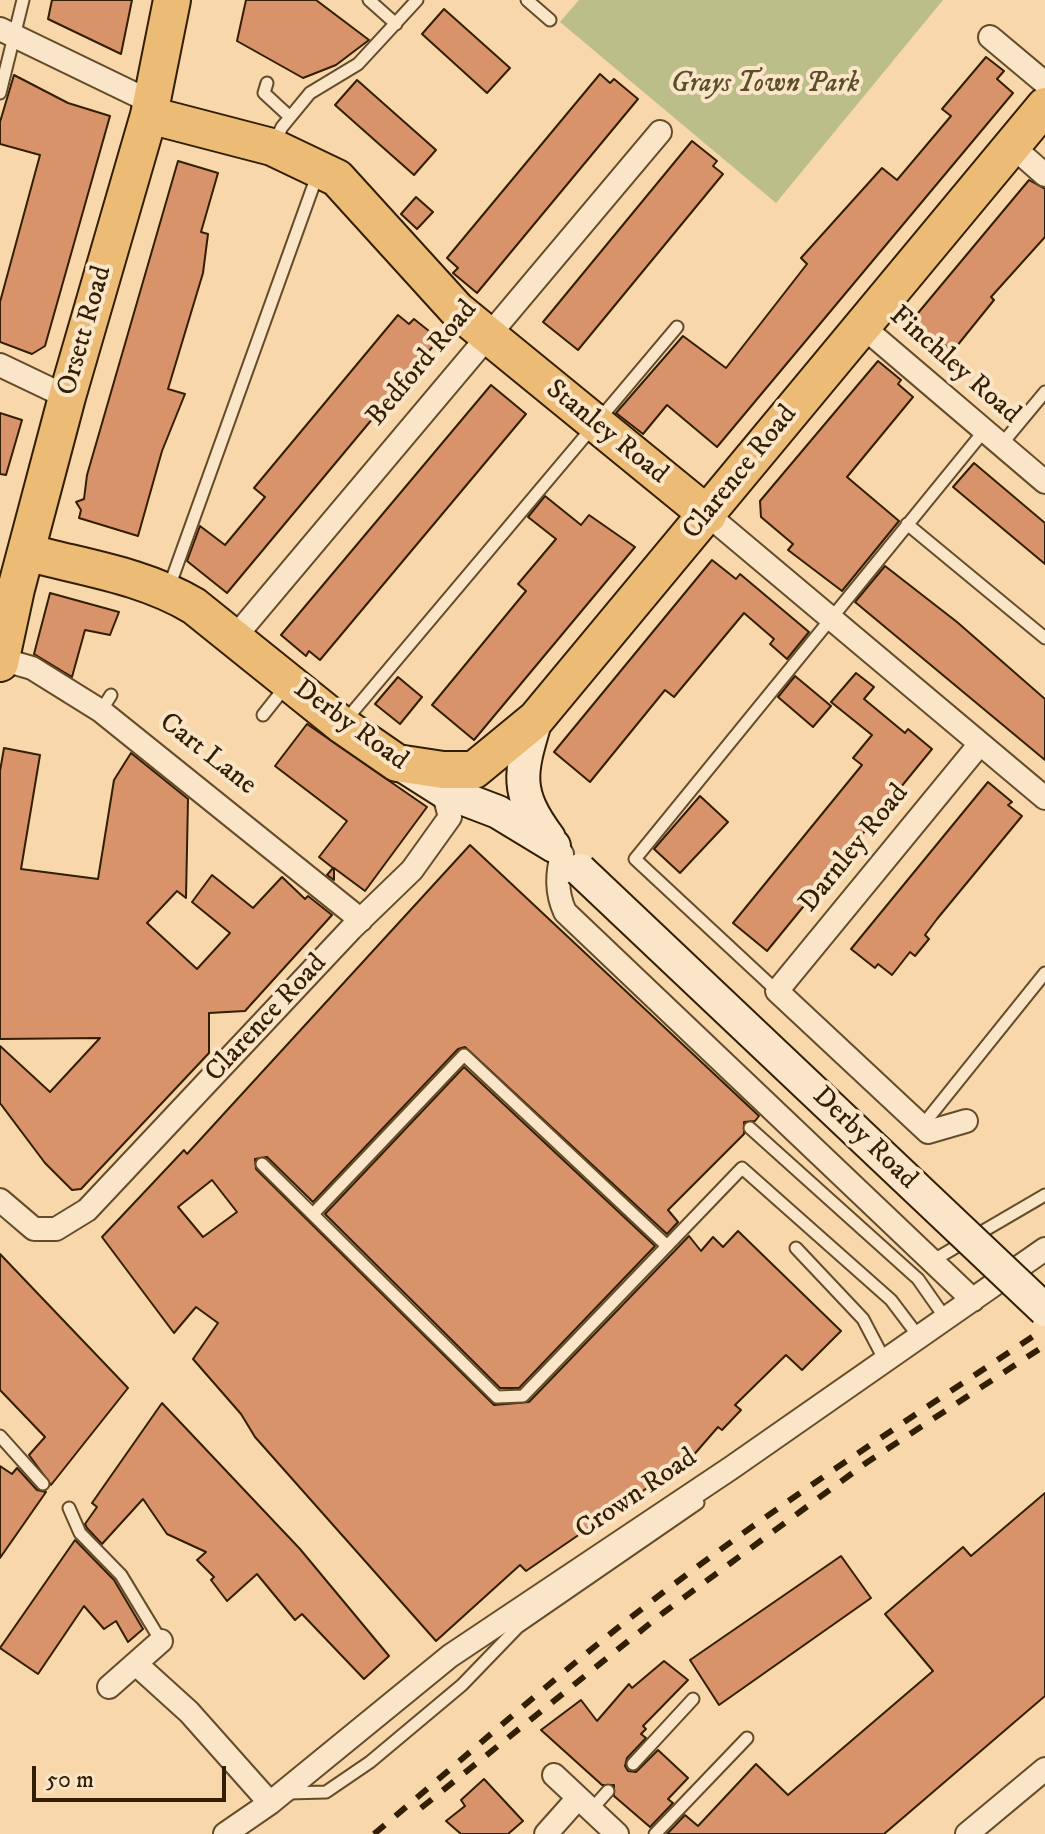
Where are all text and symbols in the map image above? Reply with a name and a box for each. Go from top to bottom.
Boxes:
park label: Grays Town Park [671,68,859,102]
street label: Orsett Road [52,262,120,400]
street label: Bedford Road [361,294,485,434]
street label: Finchley Road [882,300,1026,432]
street label: Stanley Road [538,374,674,492]
street label: Clarence Road [677,399,805,547]
street label: Derby Road [286,673,414,779]
street label: Cart Lane [152,707,262,803]
street label: Darnley Road [793,778,917,920]
street label: Clarence Road [199,948,335,1090]
street label: Derby Road [804,1081,924,1197]
street label: Crown Road [570,1442,704,1548]
scale bar [36,1750,230,1800]
text: 50 m [46,1765,94,1795]

